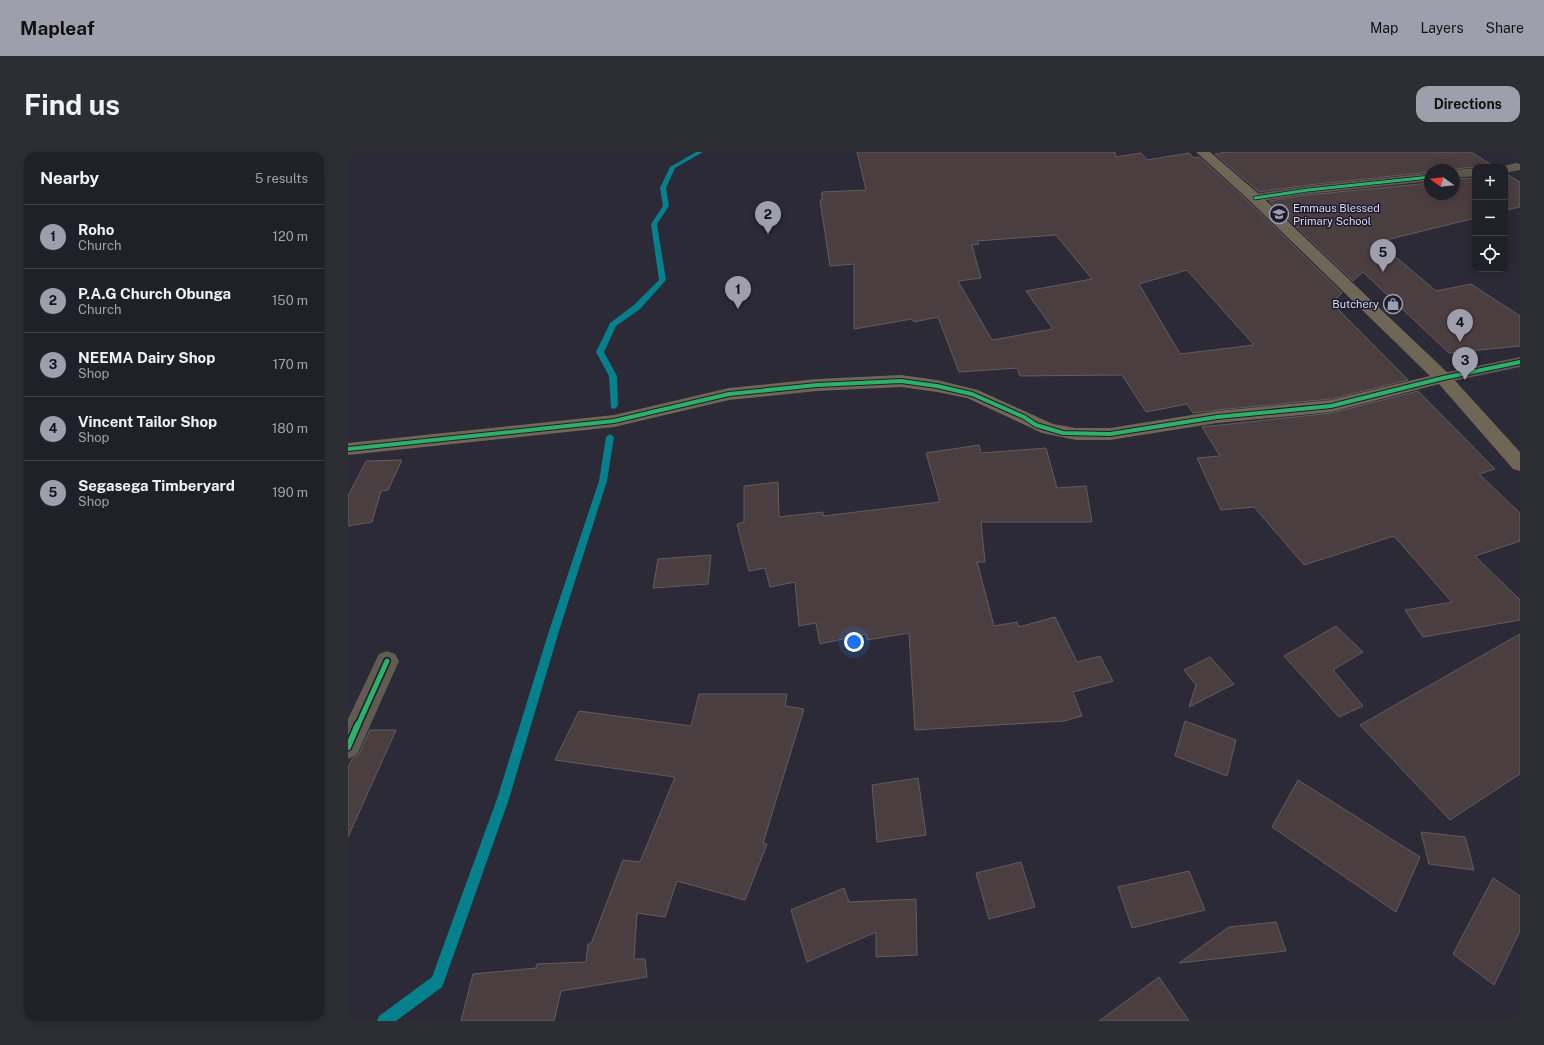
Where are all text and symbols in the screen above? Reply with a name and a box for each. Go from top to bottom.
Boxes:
text: Mapleaf [20,17,94,39]
text: Map [1370,20,1398,36]
text: Layers [1420,20,1464,36]
text: Share [1486,20,1524,36]
button: Directions [1416,86,1520,122]
text: Find us [24,88,120,121]
north arrow [1424,164,1460,200]
map controls [1472,164,1508,272]
button: + [1472,164,1508,200]
text: Nearby [40,168,99,188]
text: 5 results [255,171,308,186]
button: − [1472,200,1508,236]
pin: 2 [755,201,781,234]
place label: Emmaus Blessed Primary School [1293,202,1380,227]
school or university icon: Emmaus Blessed Primary School [1268,203,1290,225]
text: Roho [78,221,114,238]
text: 1 [50,229,56,244]
text: 120 m [273,229,308,244]
button: locate [1472,236,1508,272]
text: Church [78,238,122,253]
pin: 5 [1370,239,1396,272]
pin: 1 [725,276,751,309]
text: P.A.G Church Obunga [78,285,231,302]
text: 2 [49,293,57,308]
text: 150 m [272,293,308,308]
shop icon: Butchery [1382,293,1404,315]
place label: Butchery [1332,298,1379,310]
text: Church [78,302,122,317]
pin: 4 [1447,309,1473,342]
pin: 3 [1452,347,1478,380]
text: NEEMA Dairy Shop [78,349,215,366]
text: 3 [49,357,57,372]
text: 170 m [273,357,308,372]
text: Shop [78,366,109,381]
text: Vincent Tailor Shop [78,413,217,430]
text: 4 [49,421,57,436]
text: 180 m [272,421,308,436]
text: Shop [78,430,109,445]
text: Segasega Timberyard [78,477,235,494]
text: 5 [49,485,57,500]
text: 190 m [272,485,308,500]
text: Shop [78,494,109,509]
your location [844,632,864,652]

